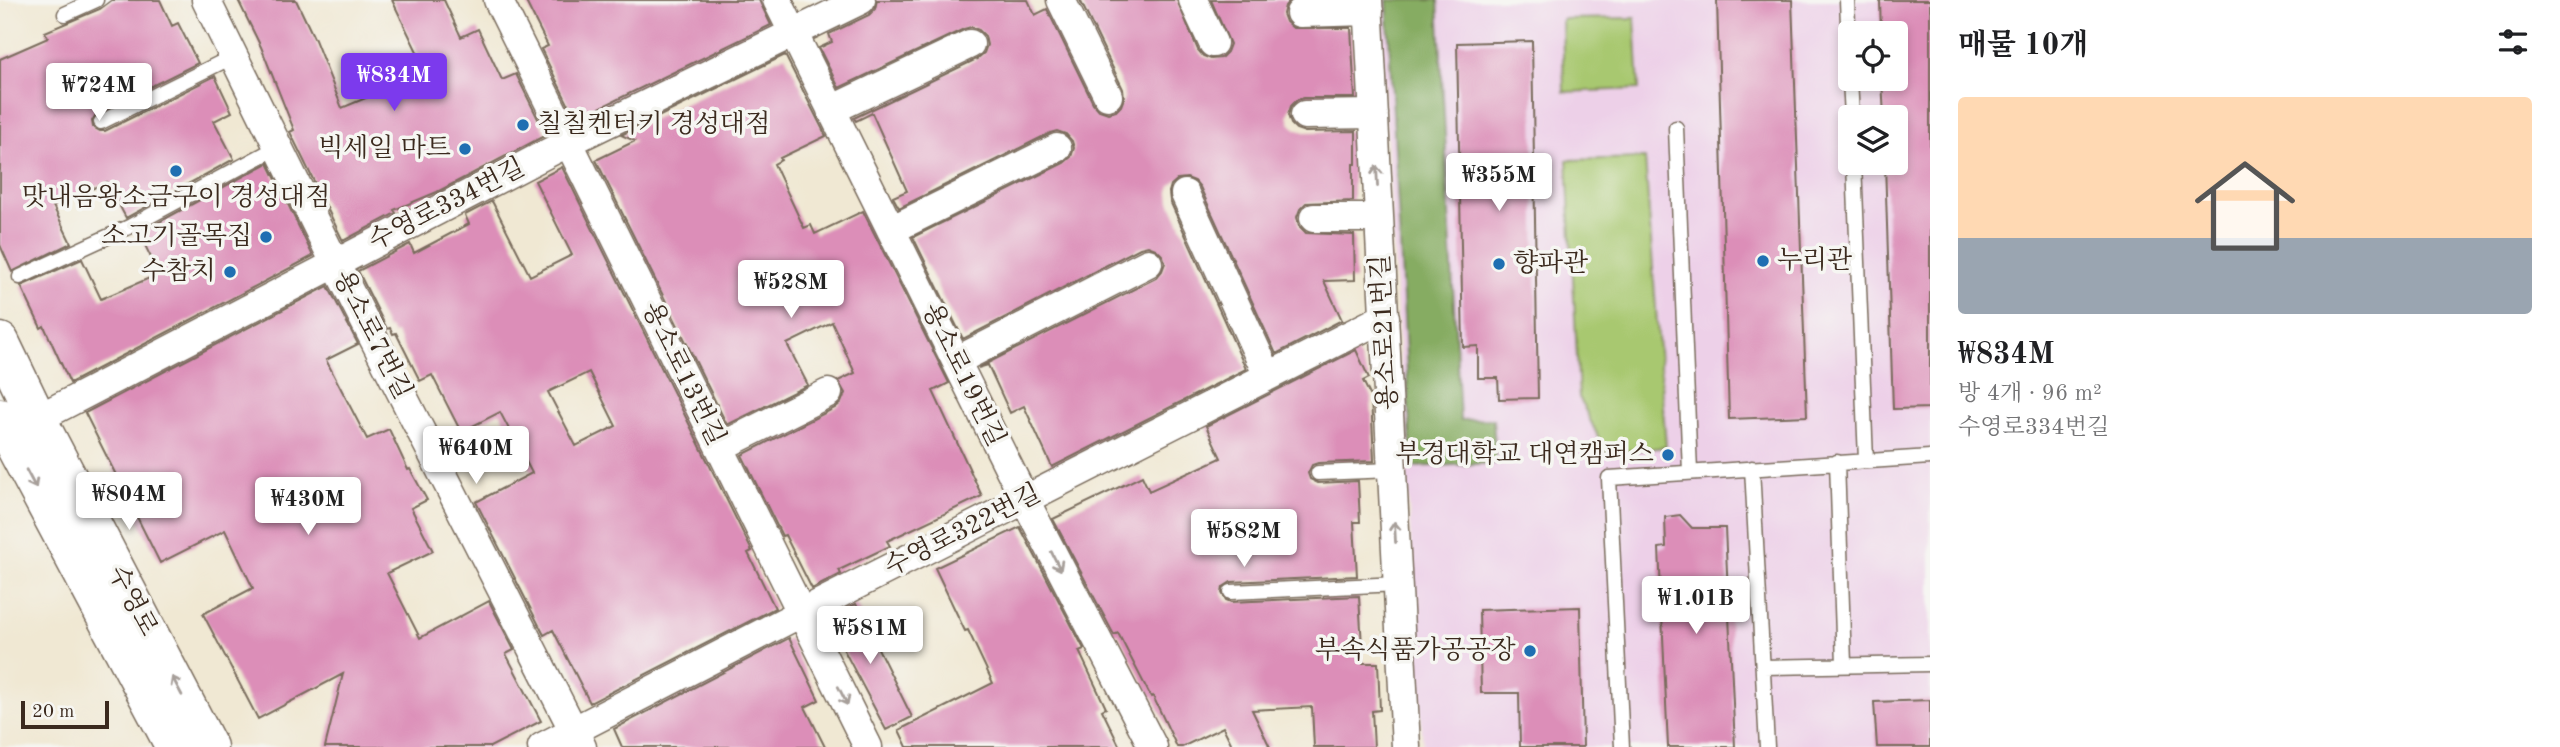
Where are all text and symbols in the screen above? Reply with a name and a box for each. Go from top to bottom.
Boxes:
map controls [1838,21,1908,175]
button: locate [1838,21,1908,91]
icon: filters [2494,23,2532,61]
text: 매물 10개 [1958,31,2088,61]
pin: ₩834M [345,54,443,113]
pin: ₩724M [50,64,148,123]
text: ₩834M [357,64,431,87]
text: ₩724M [62,74,136,97]
button: layers [1838,105,1908,175]
place label: 칠칠켄터키 경성대점 [537,110,770,138]
marker: 칠칠켄터키 경성대점 [515,117,531,133]
place label: 빅세일 마트 [318,134,451,162]
marker: 빅세일 마트 [457,141,473,157]
icon: home [2182,143,2308,269]
street label: 수영로334번길 [364,153,529,255]
pin: ₩355M [1450,154,1548,213]
marker: 맛내음왕소금구이 경성대점 [168,163,184,179]
text: ₩355M [1462,164,1536,187]
one-way arrow [1370,165,1383,187]
place label: 맛내음왕소금구이 경성대점 [22,183,330,211]
place label: 소고기골목집 [101,222,252,250]
marker: 소고기골목집 [258,229,274,245]
place label: 누리관 [1777,246,1852,274]
place label: 향파관 [1513,249,1588,277]
marker: 누리관 [1755,253,1771,269]
street label: 용소로21번길 [1366,254,1402,411]
marker: 향파관 [1491,256,1507,272]
place label: 수참치 [141,257,216,285]
pin: ₩528M [742,260,840,320]
marker: 수참치 [222,264,238,280]
street label: 용소로7번길 [328,266,417,404]
text: ₩528M [754,271,828,294]
street label: 용소로13번길 [637,297,731,450]
street label: 용소로19번길 [917,298,1011,451]
text: ₩834M [1958,340,2055,370]
text: 방 4개 · 96 m² [1958,382,2102,405]
text: 수영로334번길 [1958,416,2109,439]
pin: ₩640M [427,426,525,486]
text: ₩640M [439,437,513,460]
place label: 부경대학교 대연캠퍼스 [1396,440,1654,468]
marker: 부경대학교 대연캠퍼스 [1660,447,1676,463]
one-way arrow [25,468,39,488]
pin: ₩804M [80,472,178,532]
pin: ₩430M [259,477,357,537]
street label: 수영로322번길 [880,479,1045,581]
text: ₩804M [92,483,166,506]
text: ₩430M [271,488,345,511]
pin: ₩582M [1195,510,1293,569]
text: ₩582M [1207,520,1281,543]
one-way arrow [1389,521,1402,544]
one-way arrow [1050,550,1064,571]
street label: 수영로 [103,561,163,640]
pin: ₩1.01B [1639,576,1753,636]
text: ₩1.01B [1658,587,1734,610]
pin: ₩581M [821,606,919,666]
text: ₩581M [833,617,907,640]
place label: 부속식품가공공장 [1315,636,1516,664]
marker: 부속식품가공공장 [1522,643,1538,659]
one-way arrow [169,676,183,697]
one-way arrow [836,685,850,705]
scale bar [21,698,108,730]
text: 20 m [32,703,74,722]

